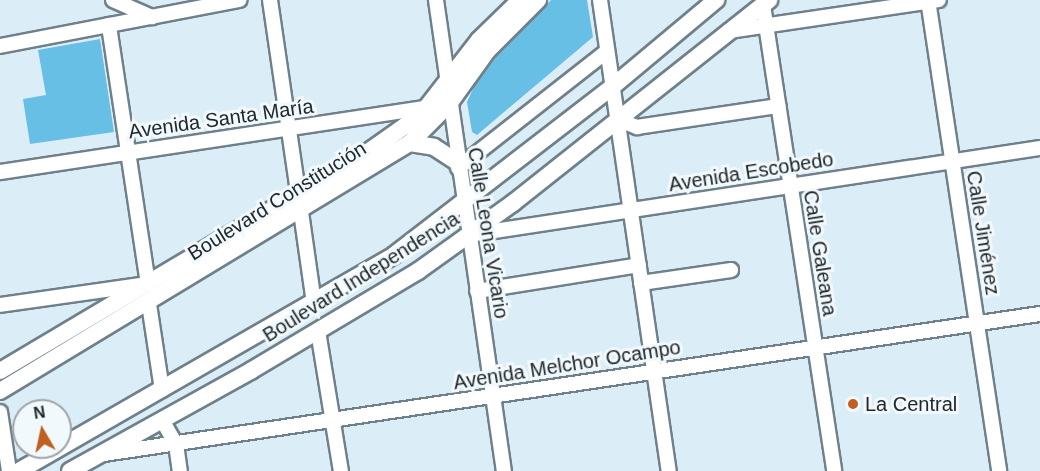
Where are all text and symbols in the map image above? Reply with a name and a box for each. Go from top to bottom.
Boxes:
street label: Avenida Santa María [127,94,315,144]
street label: Boulevard Constitución [183,136,371,266]
street label: Calle Leona Vicario [463,146,513,320]
street label: Avenida Escobedo [667,147,835,197]
street label: Calle Jiménez [961,169,1005,297]
street label: Calle Galeana [798,189,842,317]
street label: Boulevard Independencia [258,207,464,347]
street label: Avenida Melchor Ocampo [452,335,682,395]
place label: La Central [865,392,957,416]
marker: La Central [846,397,860,411]
north arrow [12,399,72,459]
text: N [32,403,46,422]

